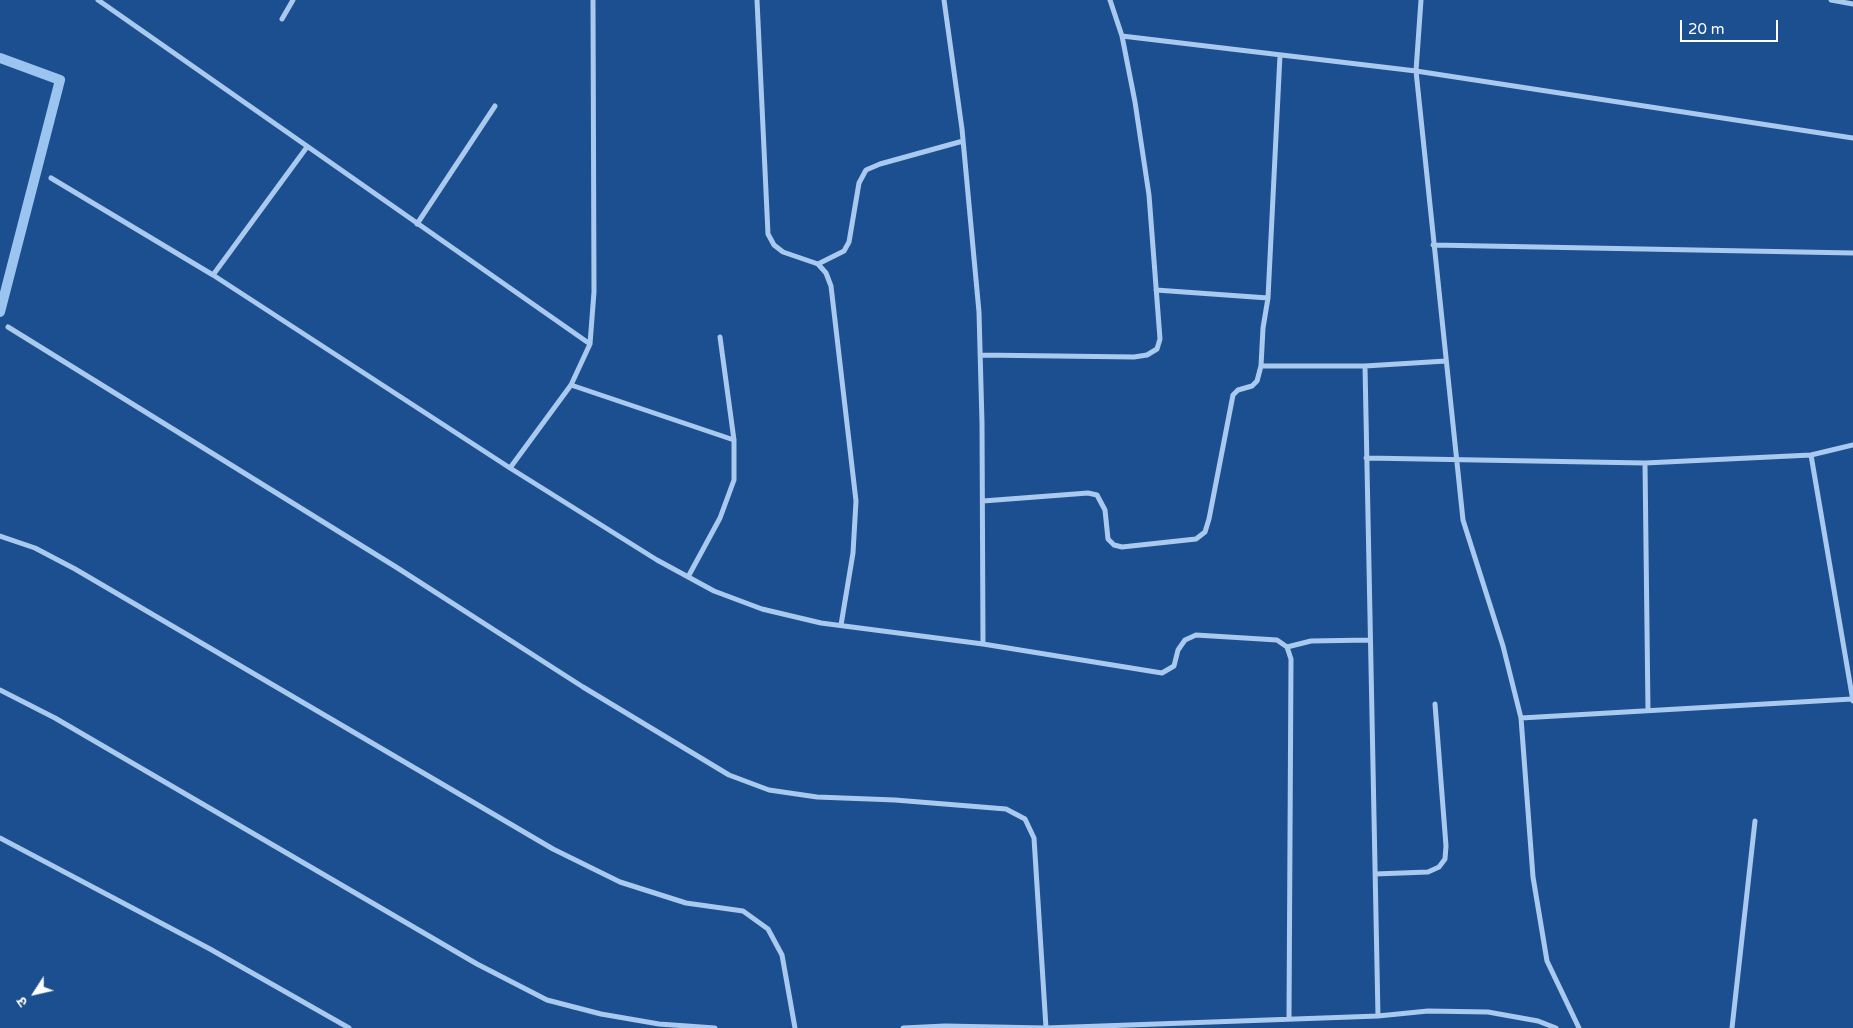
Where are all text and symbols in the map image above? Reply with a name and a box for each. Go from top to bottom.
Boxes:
scale bar [1683,10,1780,42]
text: 20 m [1688,20,1725,38]
north arrow [10,968,60,1018]
text: उ [13,994,32,1010]

